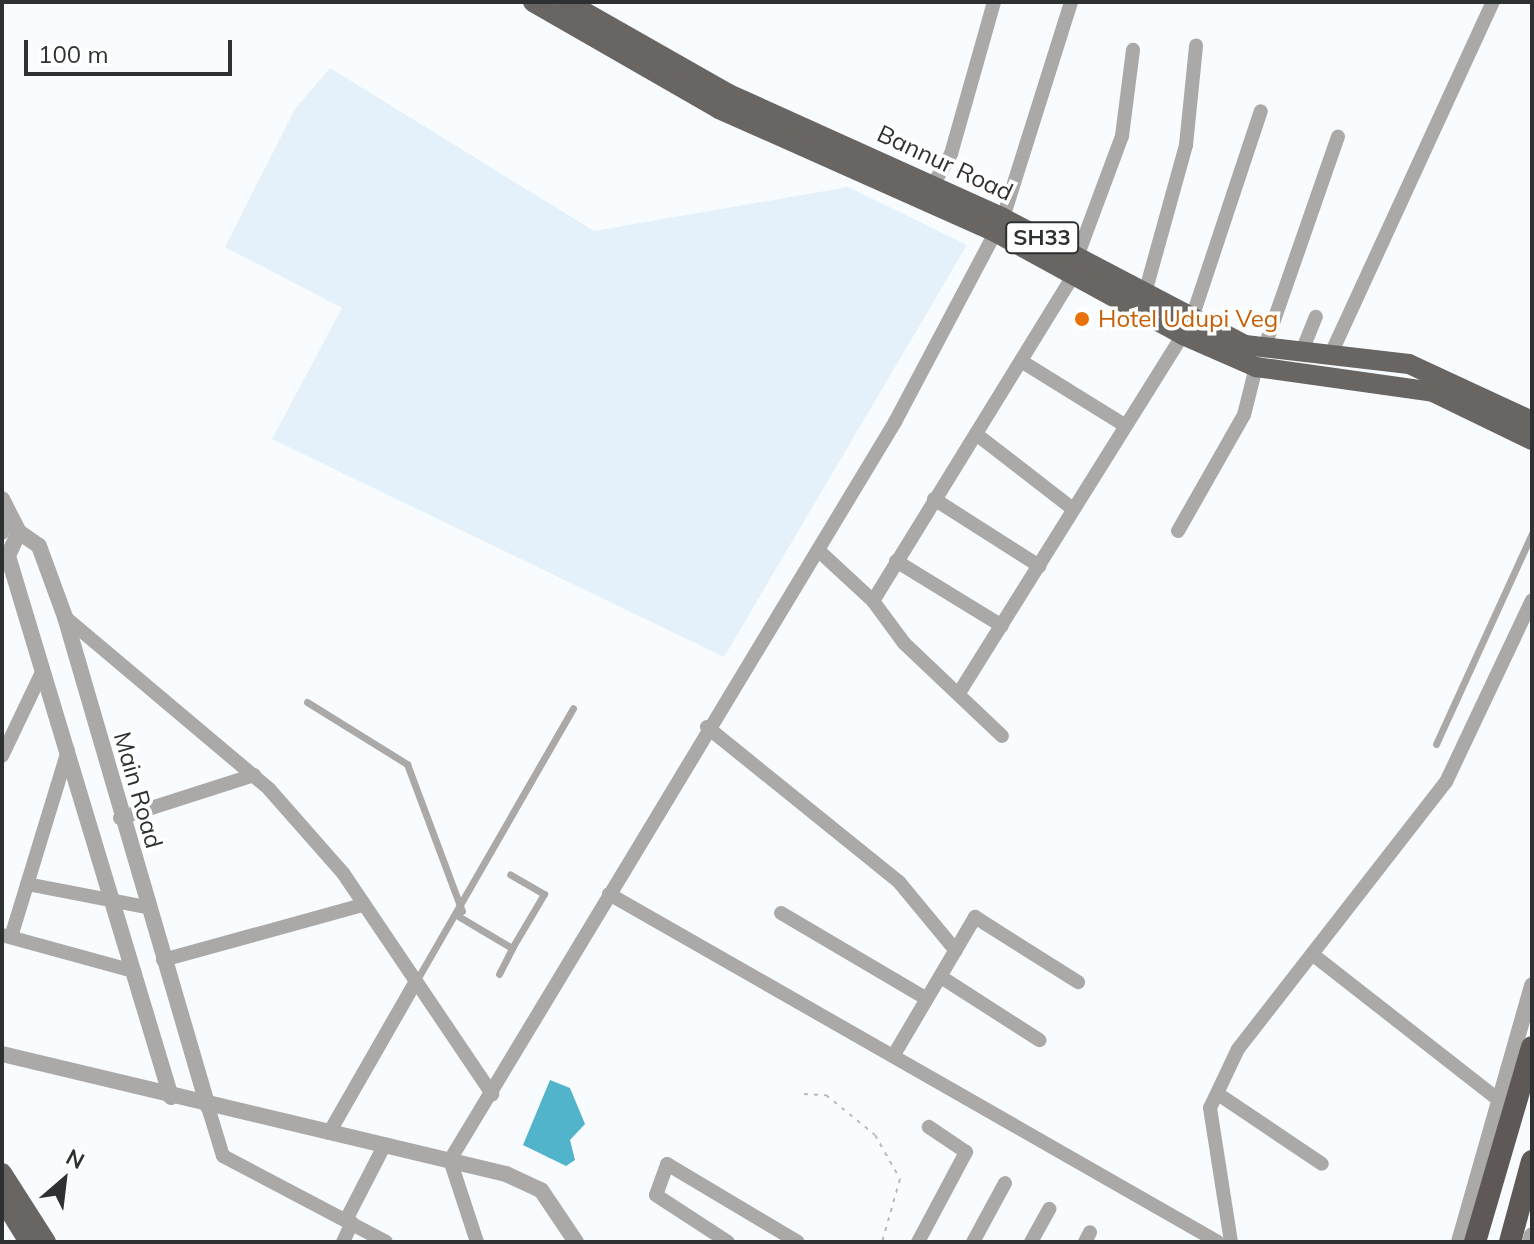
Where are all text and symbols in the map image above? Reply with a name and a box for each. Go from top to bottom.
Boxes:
scale bar [28,24,236,74]
text: 100 m [38,39,109,69]
street label: Bannur Road [873,119,1017,207]
road number: SH33 [1004,220,1080,256]
place label: Hotel Udupi Veg [1098,305,1278,333]
marker: Hotel Udupi Veg [1073,310,1091,328]
street label: Main Road [108,728,168,852]
north arrow [24,1140,104,1220]
text: N [61,1143,89,1175]

